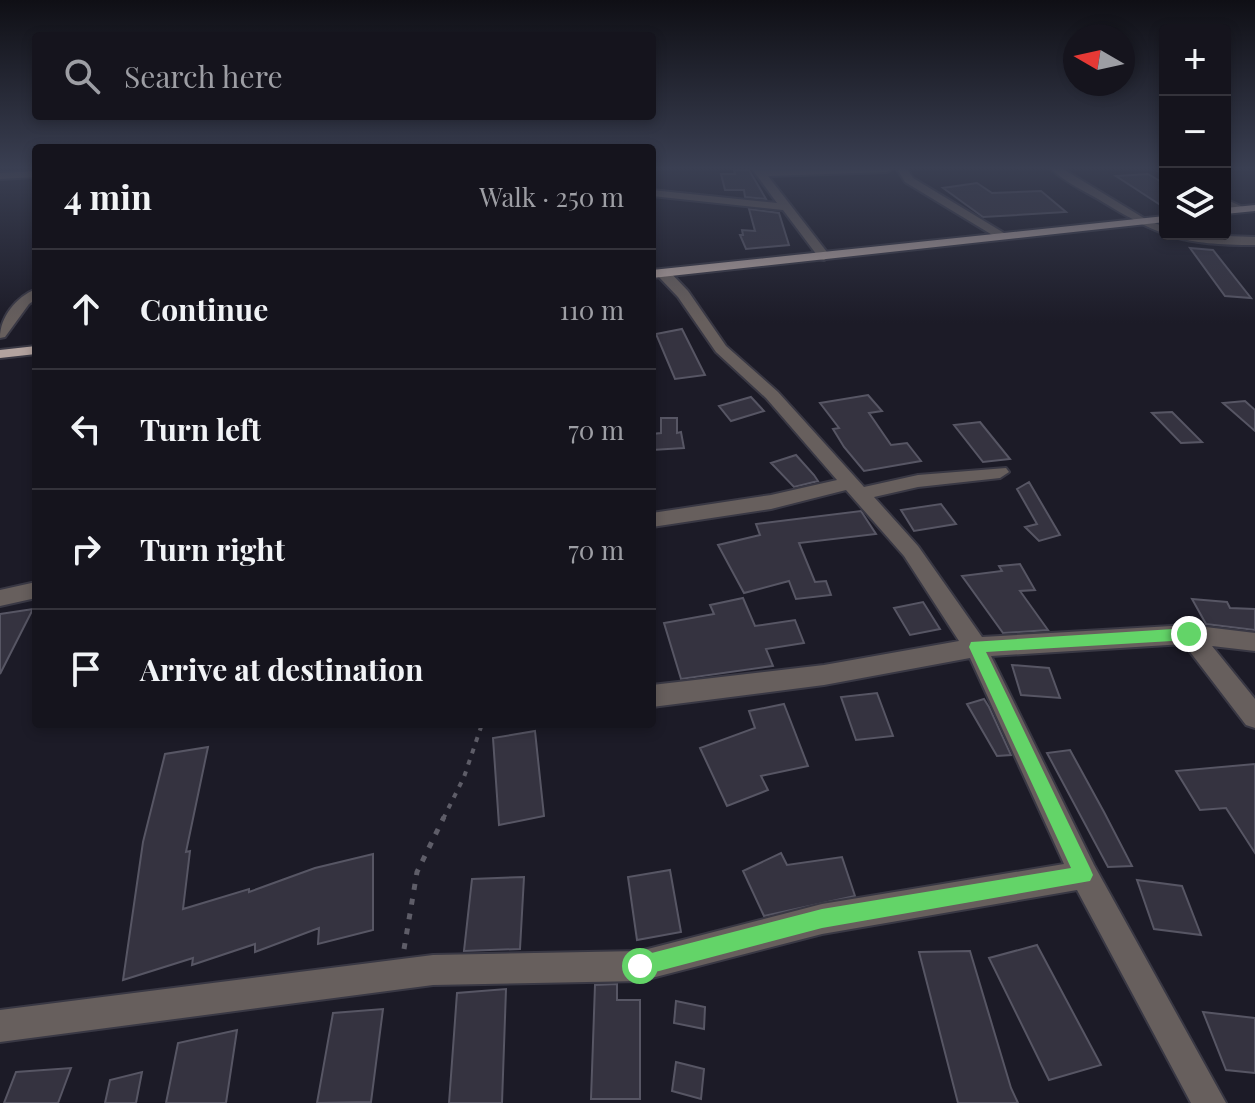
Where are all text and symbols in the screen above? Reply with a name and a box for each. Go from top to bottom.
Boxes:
north arrow [1063,24,1135,96]
map controls [1159,24,1231,240]
button: + [1159,24,1231,96]
search box [32,32,656,120]
icon: search [60,54,104,98]
text: Search here [124,56,283,96]
button: − [1159,96,1231,168]
button: layers [1159,168,1231,240]
text: 4 min [64,173,152,219]
text: Walk · 250 m [479,179,624,214]
icon: ahead [64,287,108,331]
text: Continue [140,289,268,329]
text: 110 m [560,292,624,327]
icon: left [64,407,108,451]
text: Turn left [140,409,261,449]
text: 70 m [568,412,624,447]
icon: right [64,527,108,571]
text: Turn right [140,529,285,569]
text: 70 m [568,532,624,567]
route end [1171,616,1207,652]
icon: arrive [64,647,108,691]
text: Arrive at destination [140,649,423,689]
route start [622,948,658,984]

